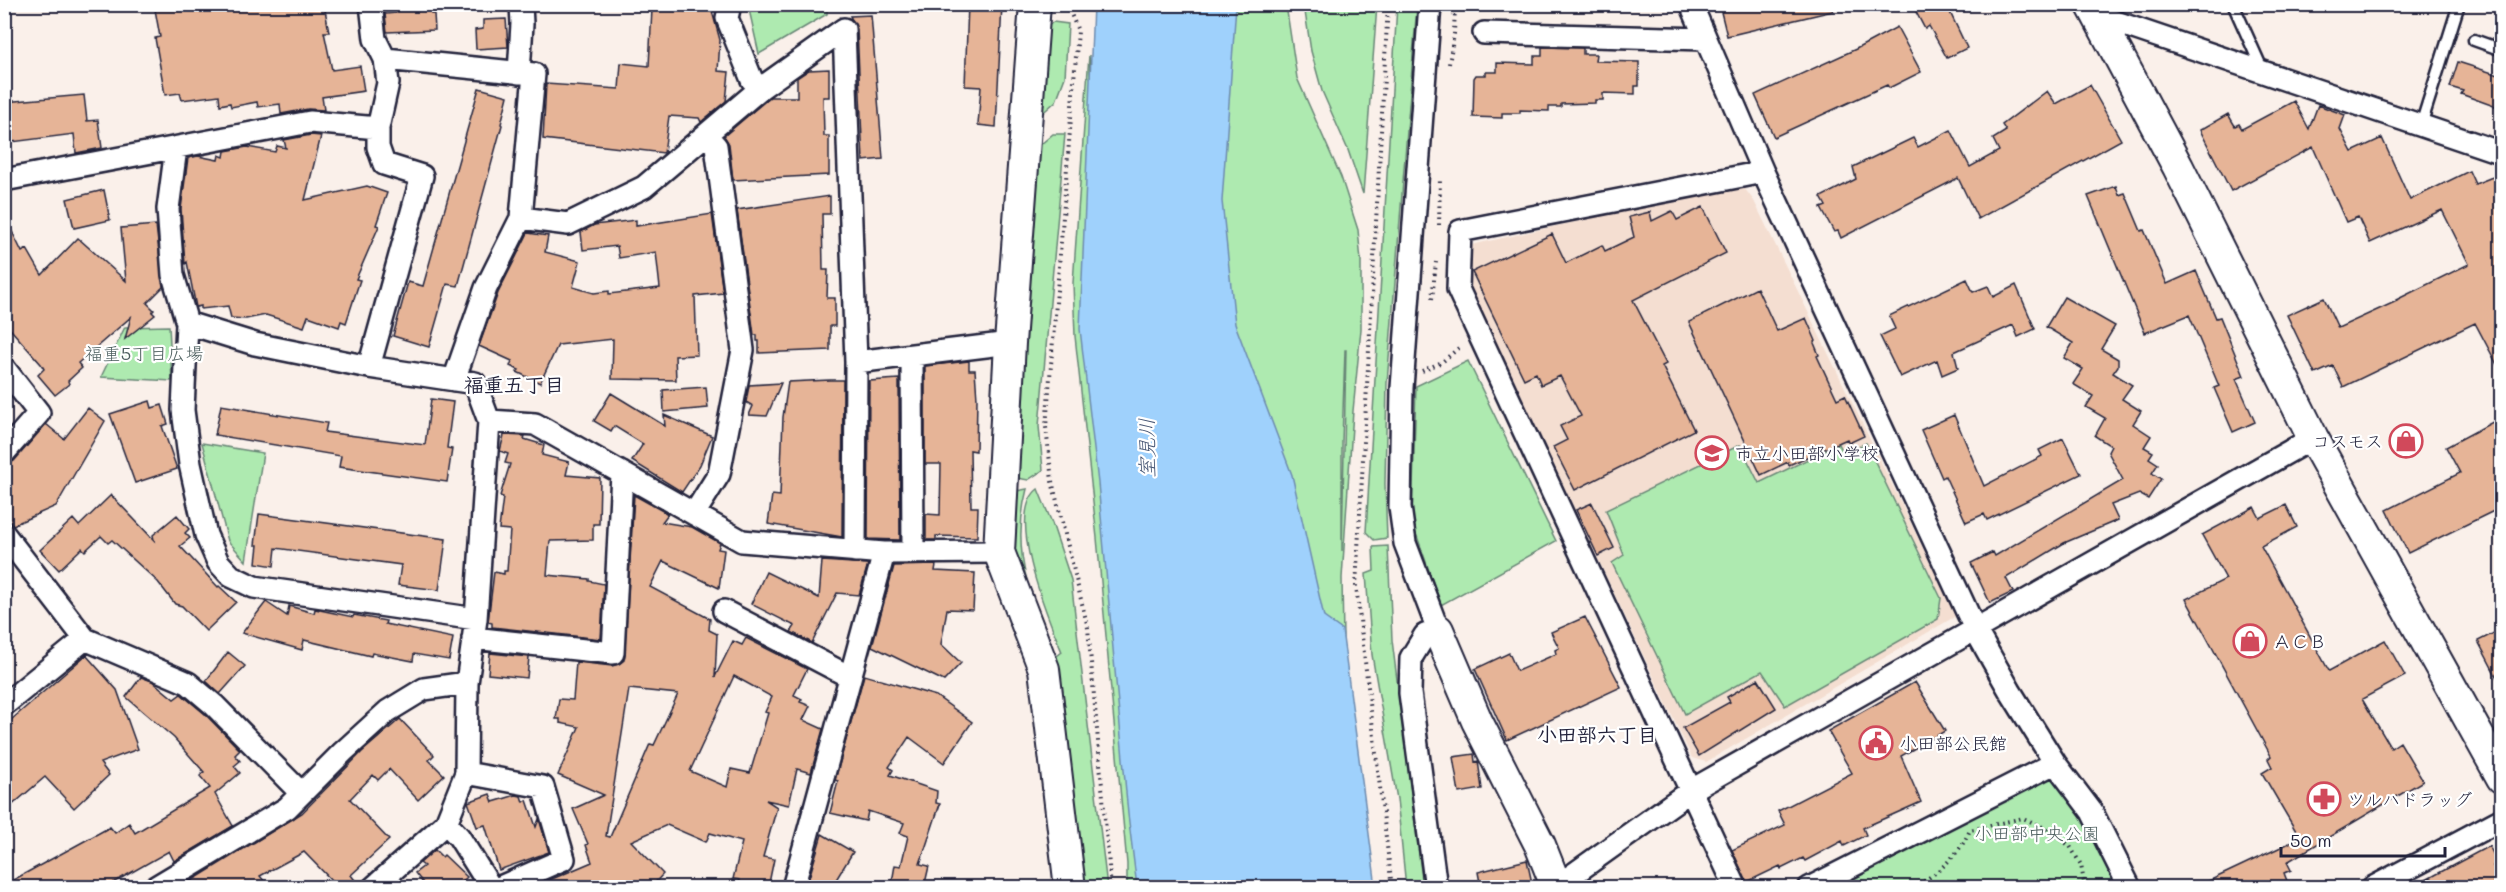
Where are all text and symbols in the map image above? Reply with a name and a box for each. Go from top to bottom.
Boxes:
park label: 福重5丁目広場 [85,341,203,365]
district label: 福重五丁目 [464,371,564,397]
water label: 室見川 [1132,418,1160,478]
shop icon: コスモス [2388,423,2424,459]
place label: コスモス [2312,429,2383,453]
school or university icon: 市立小田部小学校 [1694,435,1730,471]
place label: 市立小田部小学校 [1735,441,1879,465]
shop icon: ＡＣＢ [2232,623,2268,659]
place label: ＡＣＢ [2273,629,2327,653]
district label: 小田部六丁目 [1537,721,1657,747]
public building icon: 小田部公民館 [1858,725,1894,761]
place label: 小田部公民館 [1899,731,2007,755]
pharmacy icon: ツルハドラッグ [2306,781,2342,817]
place label: ツルハドラッグ [2347,787,2472,811]
scale bar [2281,820,2444,858]
park label: 小田部中央公園 [1974,821,2100,845]
text: 50 m [2290,828,2332,852]

